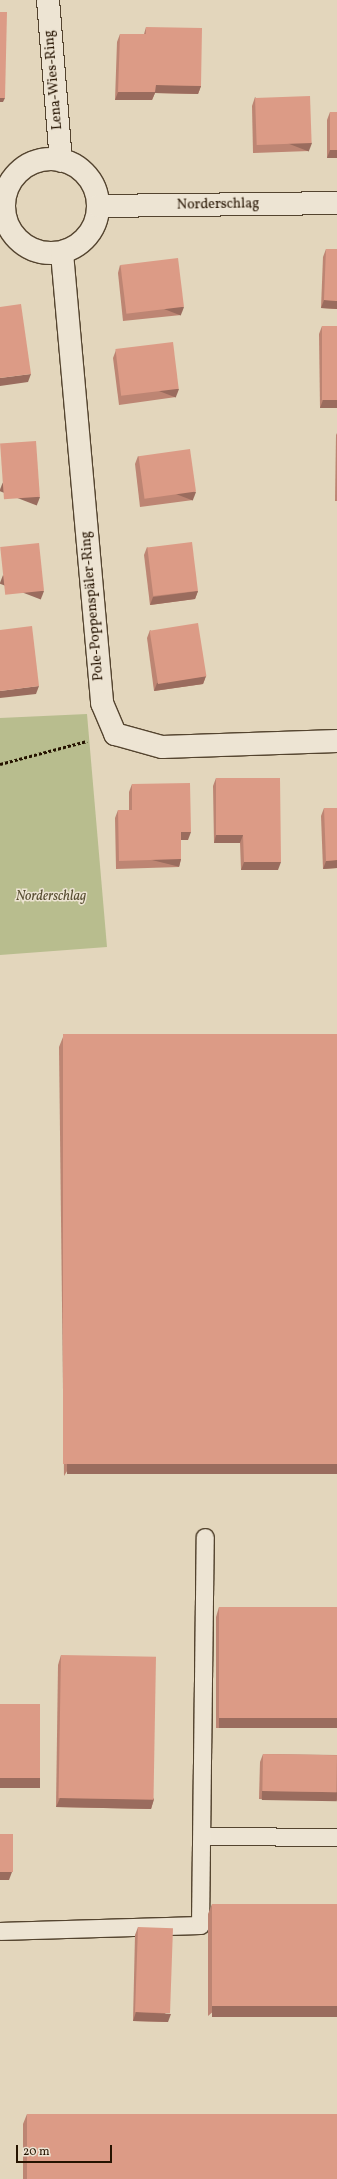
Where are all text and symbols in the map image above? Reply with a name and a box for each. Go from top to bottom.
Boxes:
street label: Lena-Wies-Ring [41,30,67,130]
street label: Norderschlag [177,196,259,214]
street label: Pole-Poppenspäler-Ring [78,530,108,682]
park label: Norderschlag [16,889,86,905]
scale bar [18,2137,114,2163]
text: 20 m [23,2144,50,2160]

